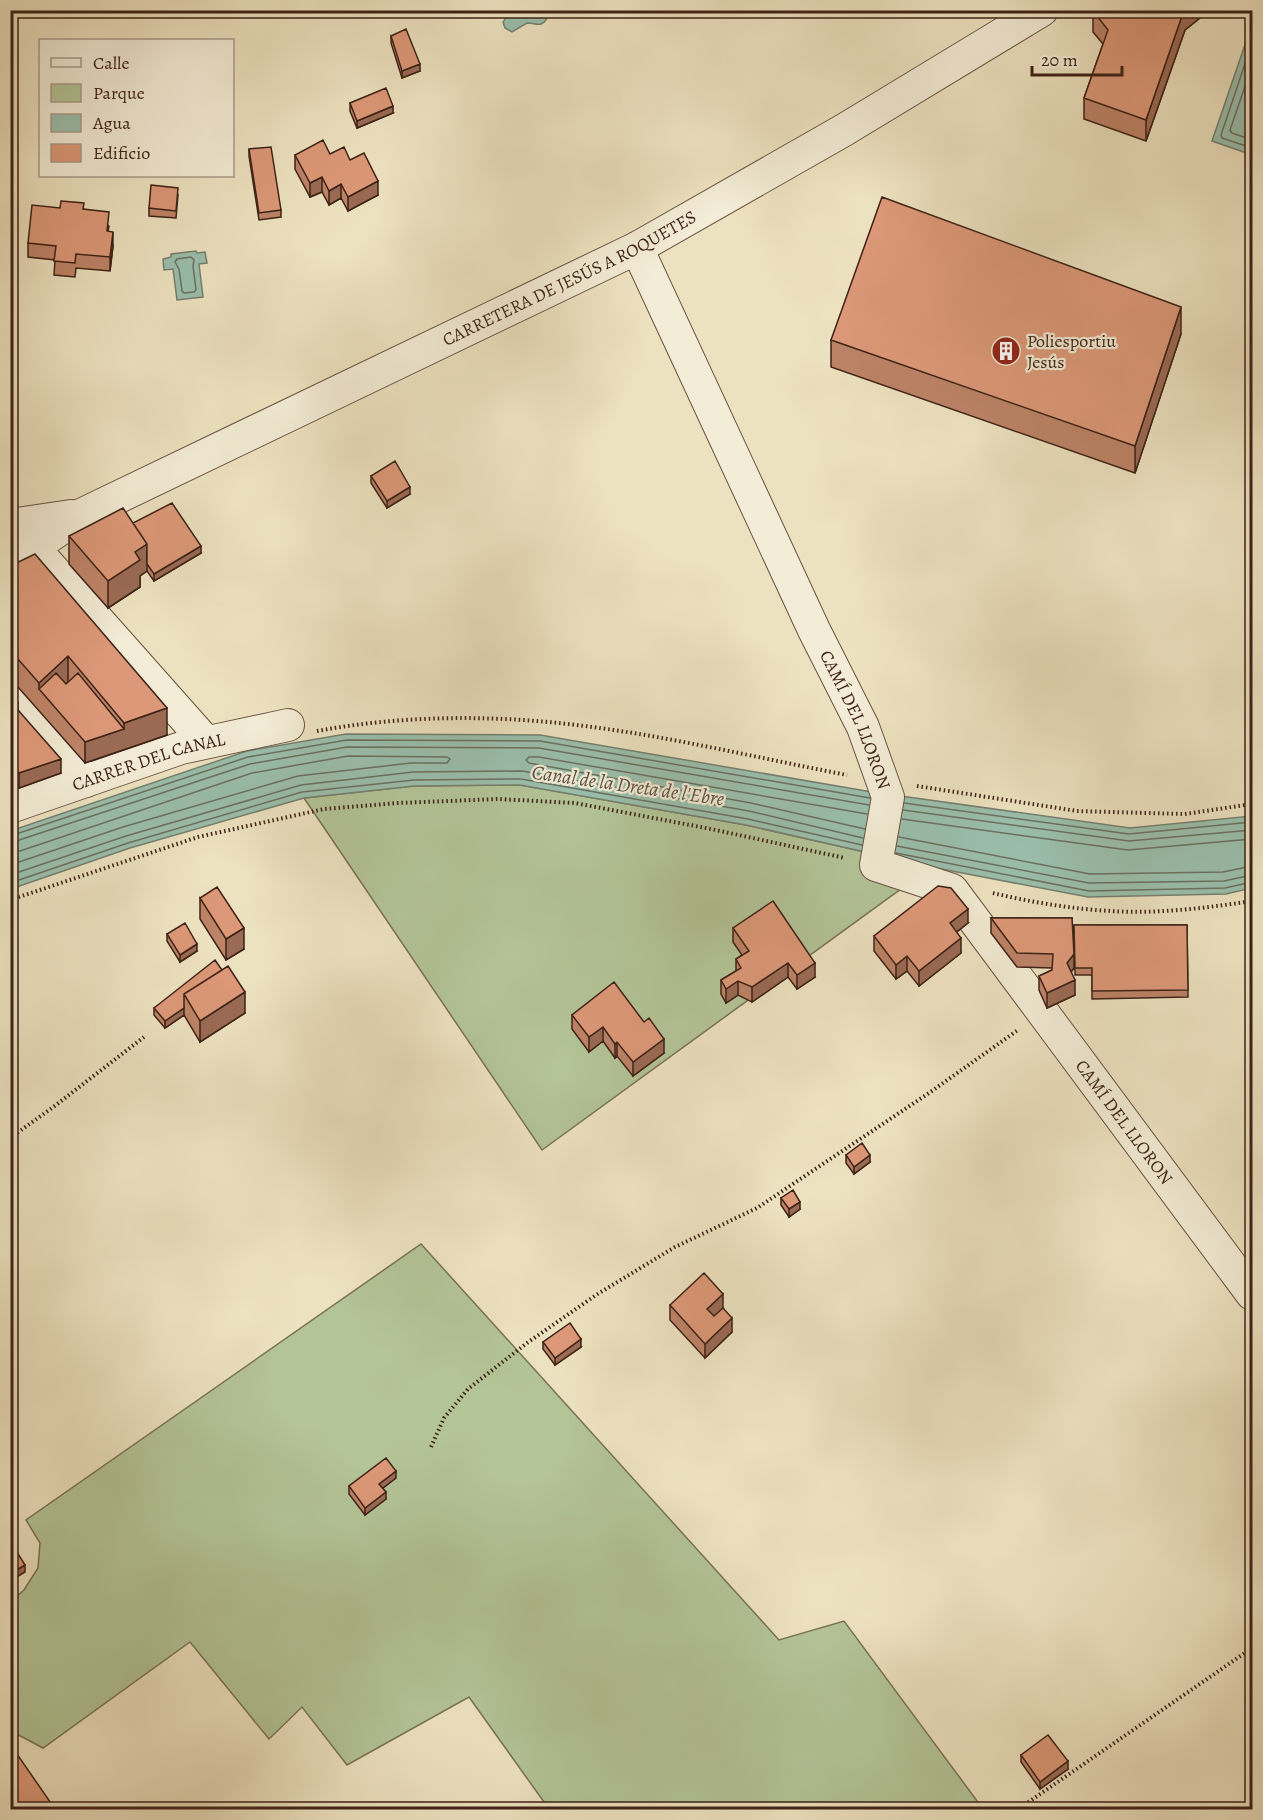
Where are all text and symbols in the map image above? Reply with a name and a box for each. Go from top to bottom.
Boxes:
legend [39,39,234,177]
scale bar [1032,39,1122,77]
text: 20 m [1041,48,1078,72]
text: Calle [93,51,130,75]
text: Parque [93,81,145,105]
text: Agua [92,111,131,135]
text: Edificio [93,141,150,165]
street label: CARRETERA DE JESÚS A ROQUETES [438,205,701,352]
place label: Poliesportiu Jesús [1027,329,1116,374]
building icon: Poliesportiu Jesús [990,335,1022,367]
street label: CAMÍ DEL LLORON [814,646,896,792]
street label: CARRER DEL CANAL [69,727,228,797]
water label: Canal de la Dreta de l'Ebre [530,759,726,812]
street label: CAMÍ DEL LLORON [1070,1055,1179,1189]

